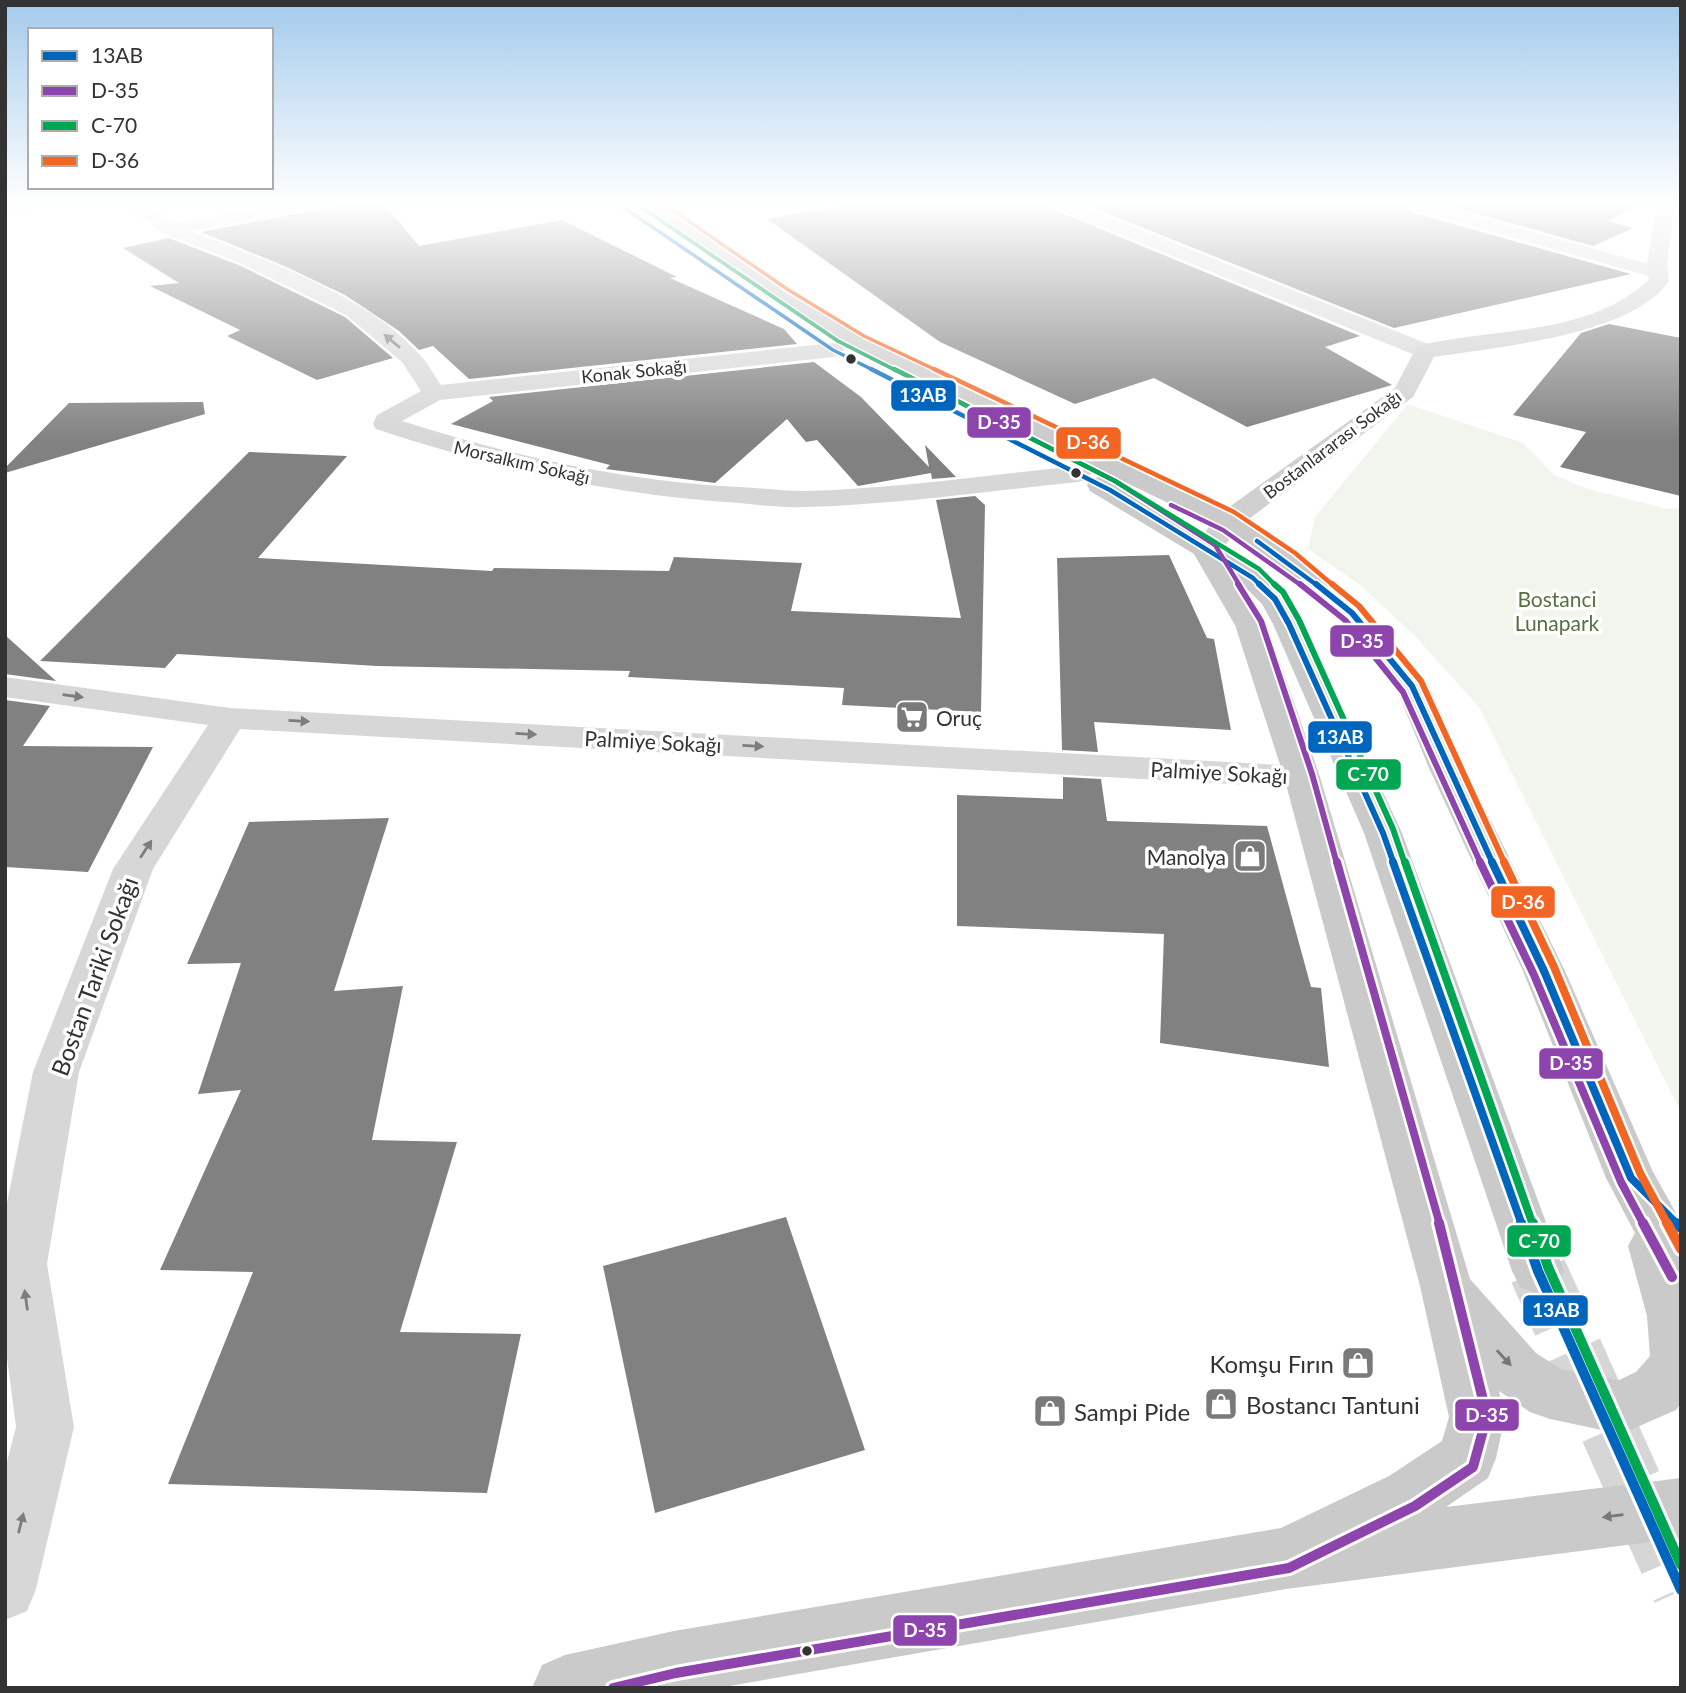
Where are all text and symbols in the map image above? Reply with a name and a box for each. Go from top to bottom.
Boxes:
legend [28,28,273,189]
text: 13AB [91,42,143,67]
text: D-35 [91,77,139,102]
text: C-70 [91,112,137,137]
text: D-36 [91,147,139,172]
one-way arrow [383,334,400,349]
unlabelled marker [844,352,858,366]
street label: Konak Sokağı [580,355,688,387]
line badge: 13AB [890,379,957,412]
text: 13AB [899,383,947,406]
street label: Bostanlararası Sokağı [1259,385,1405,503]
line badge: D-35 [966,406,1032,439]
text: D-35 [977,410,1021,433]
line badge: D-36 [1055,426,1122,460]
text: D-36 [1066,430,1110,453]
street label: Morsalkım Sokağı [452,436,592,488]
unlabelled marker [1069,466,1083,480]
park label: Bostanci Lunapark [1515,586,1600,635]
line badge: D-35 [1329,624,1395,658]
text: D-35 [1340,629,1384,652]
one-way arrow [62,691,84,702]
supermarket icon: Oruç [893,698,931,736]
place label: Oruç [936,705,982,730]
one-way arrow [288,716,310,727]
line badge: 13AB [1307,720,1373,754]
street label: Palmiye Sokağı [584,725,722,757]
text: 13AB [1316,725,1364,748]
one-way arrow [515,729,537,740]
one-way arrow [742,741,764,752]
street label: Palmiye Sokağı [1150,756,1288,788]
line badge: C-70 [1335,758,1402,791]
text: C-70 [1347,762,1389,785]
shop icon: Manolya [1231,837,1269,875]
one-way arrow [140,839,153,858]
place label: Manolya [1147,844,1226,869]
street label: Bostan Tariki Sokağı [45,873,143,1079]
line badge: D-36 [1490,885,1556,919]
text: D-36 [1501,890,1545,913]
line badge: D-35 [1538,1047,1604,1080]
text: D-35 [1549,1051,1593,1074]
line badge: C-70 [1506,1224,1572,1258]
text: C-70 [1518,1229,1560,1252]
one-way arrow [21,1289,32,1311]
line badge: 13AB [1522,1294,1589,1327]
text: 13AB [1532,1298,1580,1321]
shop icon: Komşu Fırın [1339,1344,1377,1382]
place label: Komşu Fırın [1210,1349,1334,1378]
one-way arrow [1496,1350,1513,1367]
shop icon: Bostancı Tantuni [1202,1385,1240,1423]
place label: Bostancı Tantuni [1246,1390,1420,1419]
shop icon: Sampi Pide [1031,1392,1069,1430]
place label: Sampi Pide [1074,1397,1190,1426]
line badge: D-35 [1454,1398,1520,1432]
text: D-35 [1465,1403,1509,1426]
one-way arrow [1602,1511,1624,1522]
one-way arrow [16,1512,27,1534]
line badge: D-35 [892,1614,958,1647]
text: D-35 [903,1618,947,1641]
unlabelled marker [800,1644,814,1658]

